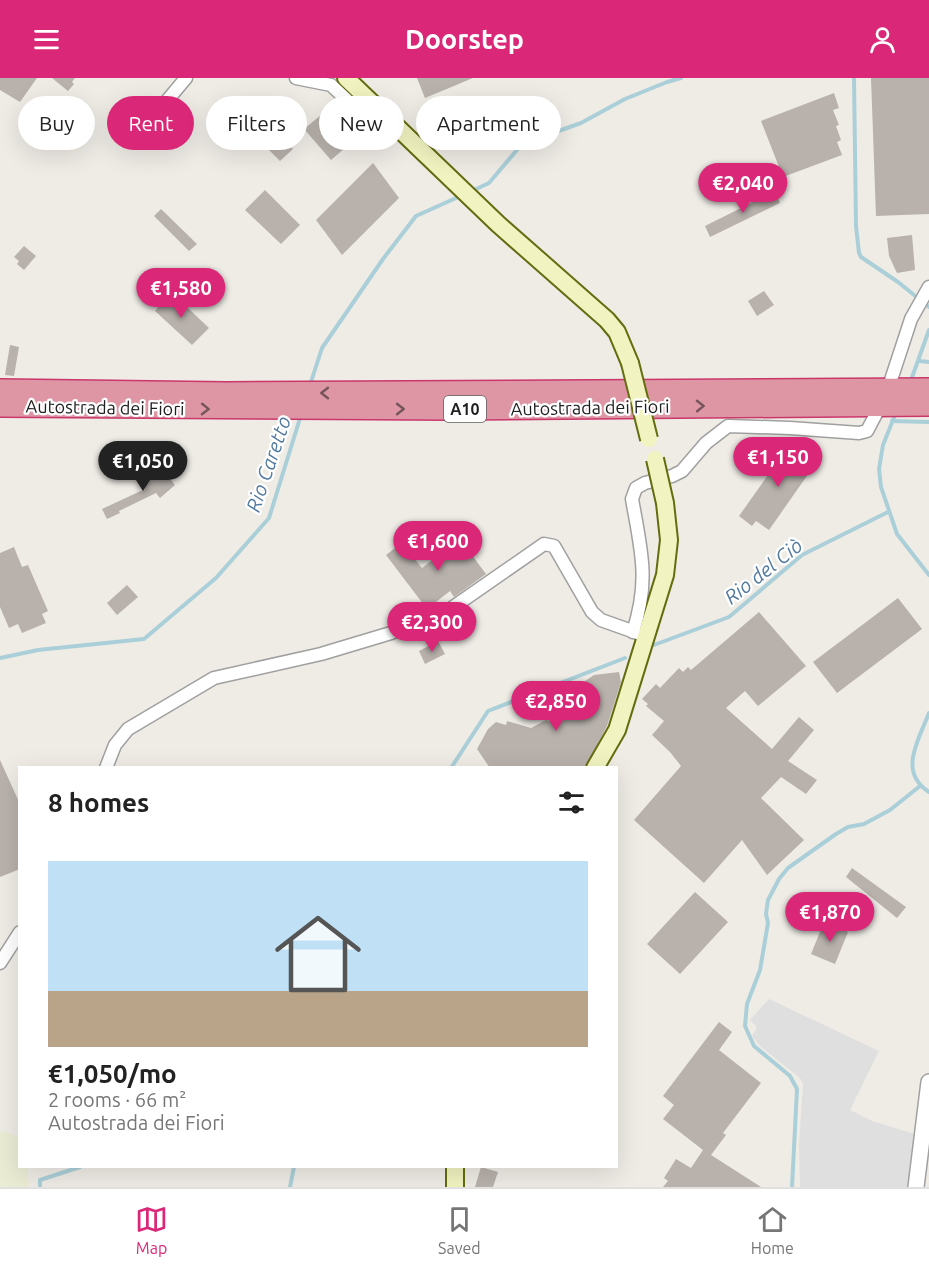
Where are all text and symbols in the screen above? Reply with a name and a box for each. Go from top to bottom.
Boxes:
icon: menu [30,23,63,56]
icon: person [866,23,899,56]
text: Doorstep [405,24,524,54]
chip: Buy [18,96,95,150]
chip: Rent [107,96,194,150]
chip: Filters [206,96,307,150]
chip: New [319,96,404,150]
chip: Apartment [416,96,561,150]
pin: €2,040 [694,163,792,214]
text: €2,040 [712,171,774,194]
pin: €1,580 [132,268,230,319]
text: €1,580 [150,276,212,299]
one-way arrow [320,387,329,399]
street label: Autostrada dei Fiori [25,396,185,418]
road number: A10 [444,396,486,422]
street label: Autostrada dei Fiori [510,396,670,418]
one-way arrow [696,400,705,412]
one-way arrow [201,403,210,415]
one-way arrow [396,403,405,415]
water label: Rio Caretto [241,413,295,515]
pin: €1,150 [729,437,827,488]
pin: €1,050 [94,441,192,492]
text: €1,150 [747,445,809,468]
text: €1,050 [112,449,174,472]
pin: €1,600 [389,521,487,572]
text: €1,600 [407,529,469,552]
water label: Rio del Ciò [719,533,807,609]
pin: €2,300 [383,602,481,653]
text: €2,300 [401,610,463,633]
pin: €2,850 [507,681,605,732]
text: €2,850 [525,689,587,712]
icon: filters [555,786,588,819]
text: 8 homes [48,788,149,817]
pin: €1,870 [781,892,879,943]
icon: home [264,900,372,1008]
text: €1,870 [799,900,861,923]
text: €1,050/mo [48,1059,177,1088]
text: 2 rooms · 66 m² [48,1088,186,1111]
text: Autostrada dei Fiori [48,1111,225,1134]
tab: Map [135,1203,168,1257]
tab: Saved [438,1203,481,1257]
tab: Home [751,1203,794,1257]

